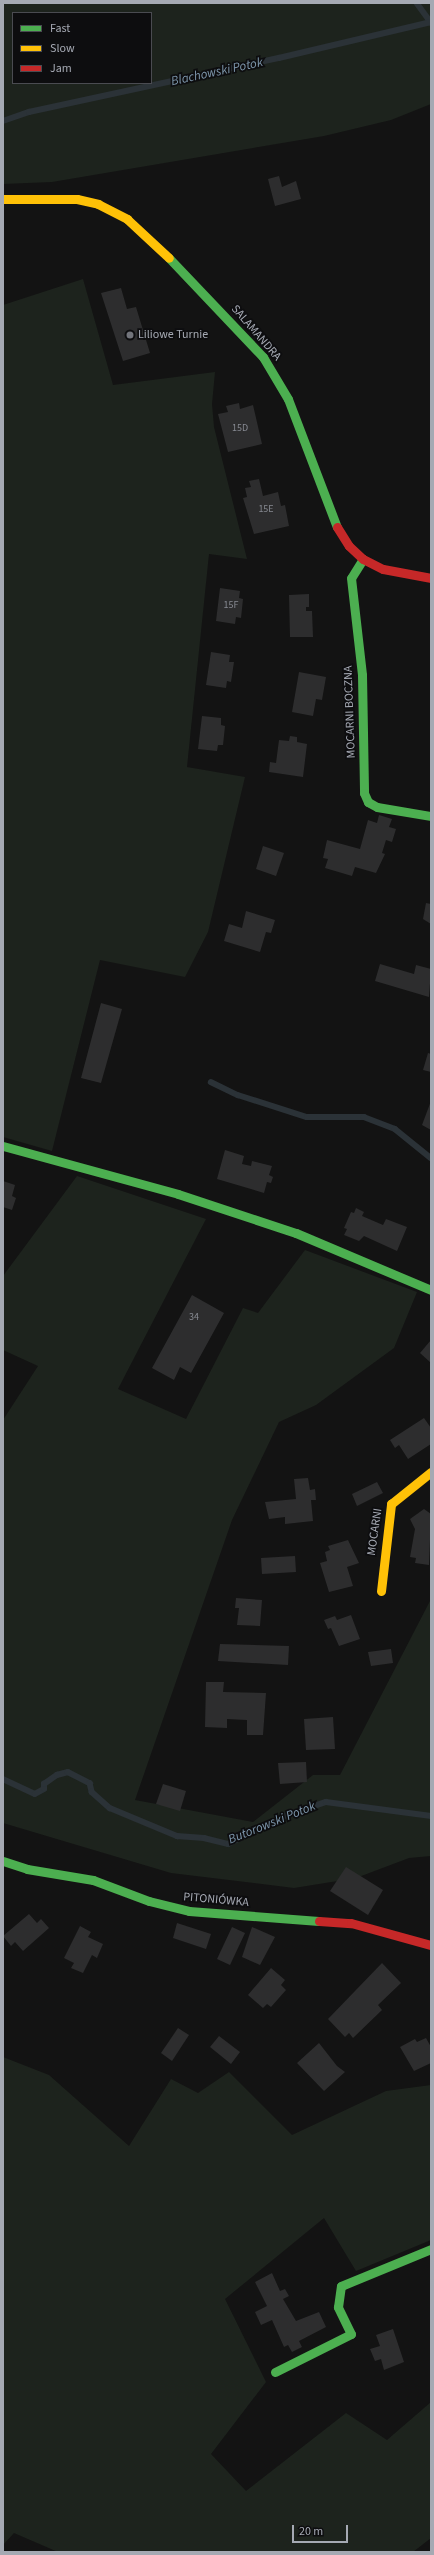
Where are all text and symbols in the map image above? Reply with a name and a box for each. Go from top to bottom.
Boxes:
legend [12,12,152,84]
text: Fast [50,20,70,37]
text: Slow [50,40,75,57]
water label: Blachowski Potok [170,55,264,89]
text: Jam [50,60,72,77]
street label: SALAMANDRA [228,302,284,364]
place label: Liliowe Turnie [138,328,208,342]
marker: Liliowe Turnie [125,330,135,340]
house number: 15D [232,423,248,435]
house number: 15E [258,504,274,516]
house number: 15F [224,600,238,612]
street label: MOCARNI BOCZNA [341,665,359,759]
house number: 34 [189,1312,199,1324]
street label: MOCARNI [365,1507,385,1557]
water label: Butorowski Potok [226,1798,318,1848]
street label: PITONIÓWKA [183,1890,249,1910]
scale bar [294,2517,350,2543]
text: 20 m [299,2523,323,2540]

